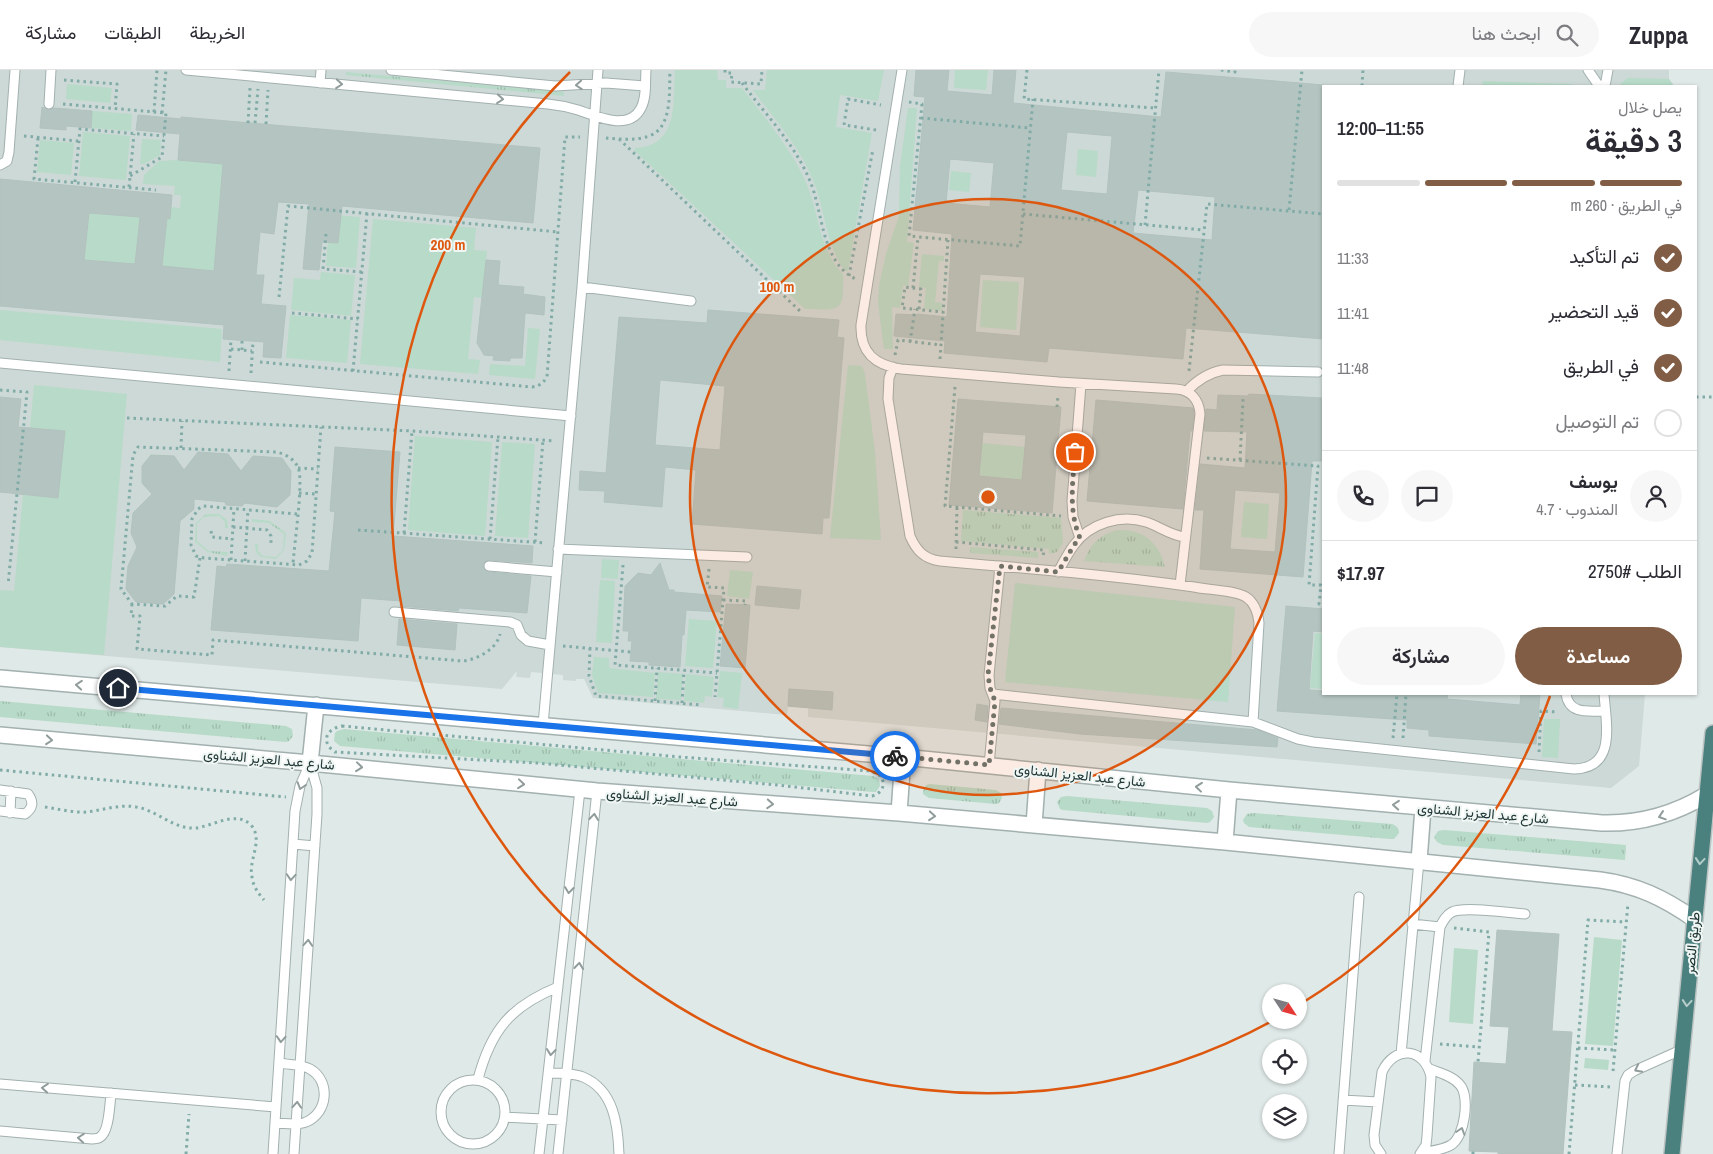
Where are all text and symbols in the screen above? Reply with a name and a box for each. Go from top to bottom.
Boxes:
search box [1249,12,1599,57]
text: Zuppa [1629,19,1688,51]
text: مشاركة [25,20,76,45]
text: الطبقات [104,20,161,45]
text: الخريطة [189,20,245,45]
text: ابحث هنا [1471,20,1541,46]
icon: search [1553,21,1581,49]
one-way arrow [335,78,343,89]
one-way arrow [575,79,583,90]
one-way arrow [497,93,505,104]
text: يصل خلال [1618,96,1682,118]
text: 11:55–12:00 [1337,115,1424,141]
text: 3 دقيقة [1585,119,1682,162]
text: في الطريق · 260 m [1571,194,1682,216]
text: 200 m [431,234,465,255]
text: تم التأكيد [1569,243,1639,269]
icon: check [1654,244,1682,272]
text: 11:33 [1337,247,1369,269]
text: 100 m [760,276,794,297]
text: قيد التحضير [1548,298,1639,324]
icon: check [1654,299,1682,327]
text: 11:41 [1337,302,1369,324]
text: في الطريق [1563,353,1639,379]
icon: check [1654,354,1682,382]
text: 11:48 [1337,357,1369,379]
text: تم التوصيل [1555,408,1639,434]
pin [1054,431,1096,473]
icon: bag [1061,438,1089,466]
text: يوسف [1569,468,1618,494]
button: phone [1337,470,1389,522]
button: chat [1401,470,1453,522]
button: person [1630,470,1682,522]
centre of rings [979,488,997,506]
text: المندوب · 4.7 [1536,498,1618,520]
text: الطلب #2750 [1588,558,1682,584]
text: $17.97 [1337,560,1385,586]
button: مشاركة [1337,627,1505,685]
button: مساعدة [1515,627,1682,685]
pin [97,667,139,709]
icon: home [104,674,132,702]
one-way arrow [75,680,83,691]
courier [870,731,920,781]
one-way arrow [45,734,53,745]
icon: bike [881,742,909,770]
street label: شارع عبد العزيز الشناوى [202,744,335,776]
street label: شارع عبد العزيز الشناوى [1013,759,1147,793]
one-way arrow [355,762,363,773]
one-way arrow [517,778,525,789]
one-way arrow [296,781,306,790]
one-way arrow [1195,782,1203,793]
street label: شارع عبد العزيز الشناوى [605,783,738,813]
one-way arrow [766,798,774,809]
street label: شارع عبد العزيز الشناوى [1416,798,1549,830]
one-way arrow [1392,800,1400,811]
one-way arrow [928,810,936,821]
one-way arrow [1658,810,1667,820]
one-way arrow [588,813,599,821]
one-way arrow [1694,858,1705,866]
one-way arrow [286,873,297,881]
one-way arrow [564,887,575,895]
street label: طريق النصر [1680,911,1704,976]
one-way arrow [303,939,314,947]
one-way arrow [573,962,584,970]
north arrow [1262,984,1308,1029]
map controls [1262,984,1307,1139]
one-way arrow [1681,999,1692,1007]
one-way arrow [276,1036,287,1044]
button: locate [1262,1039,1307,1084]
one-way arrow [546,1048,557,1056]
one-way arrow [1634,1063,1643,1073]
one-way arrow [41,1082,49,1093]
button: layers [1262,1094,1307,1139]
one-way arrow [291,1101,302,1109]
one-way arrow [1455,1127,1465,1136]
one-way arrow [77,1133,85,1144]

